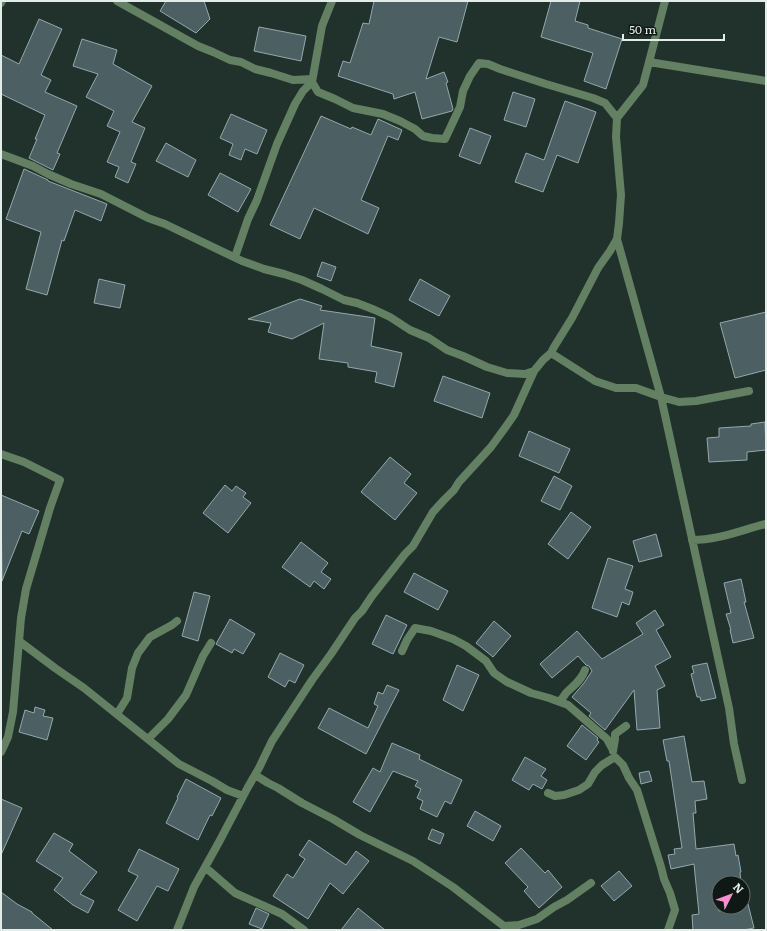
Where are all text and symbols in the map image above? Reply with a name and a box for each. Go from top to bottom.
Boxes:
scale bar [623,16,724,42]
text: 50 m [629,20,656,38]
north arrow [711,875,751,915]
text: N [730,879,748,896]

